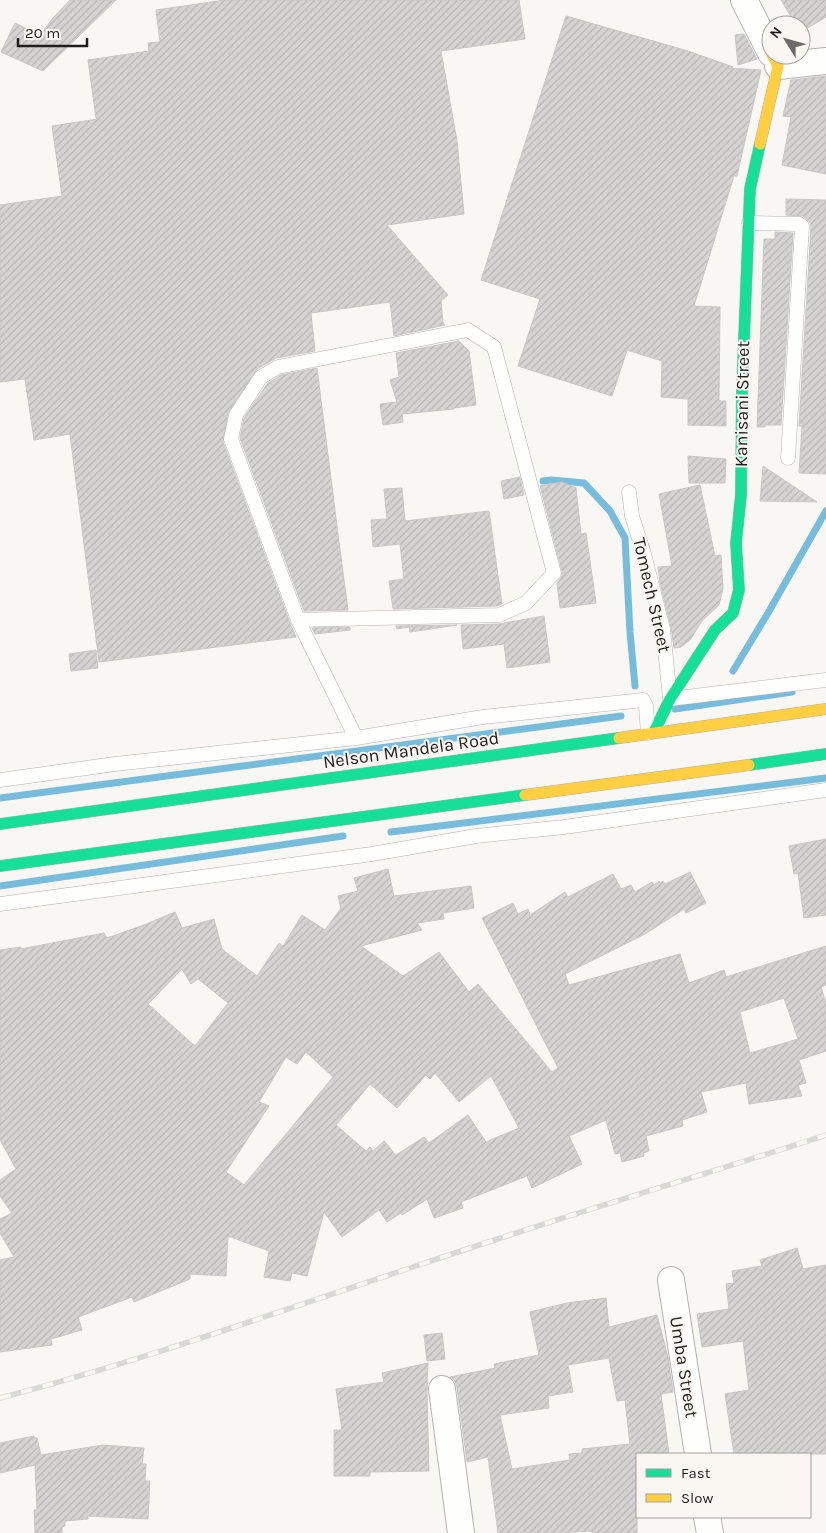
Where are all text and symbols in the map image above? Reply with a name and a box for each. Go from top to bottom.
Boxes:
scale bar [18,15,86,47]
north arrow [761,15,811,65]
text: N [766,23,786,42]
text: 20 m [25,24,60,42]
street label: Kanisani Street [730,340,754,467]
street label: Tomech Street [628,535,676,655]
street label: Nelson Mandela Road [322,727,500,773]
street label: Umba Street [665,1314,703,1420]
legend [636,1453,811,1518]
text: Fast [681,1464,711,1482]
text: Slow [681,1489,713,1507]

